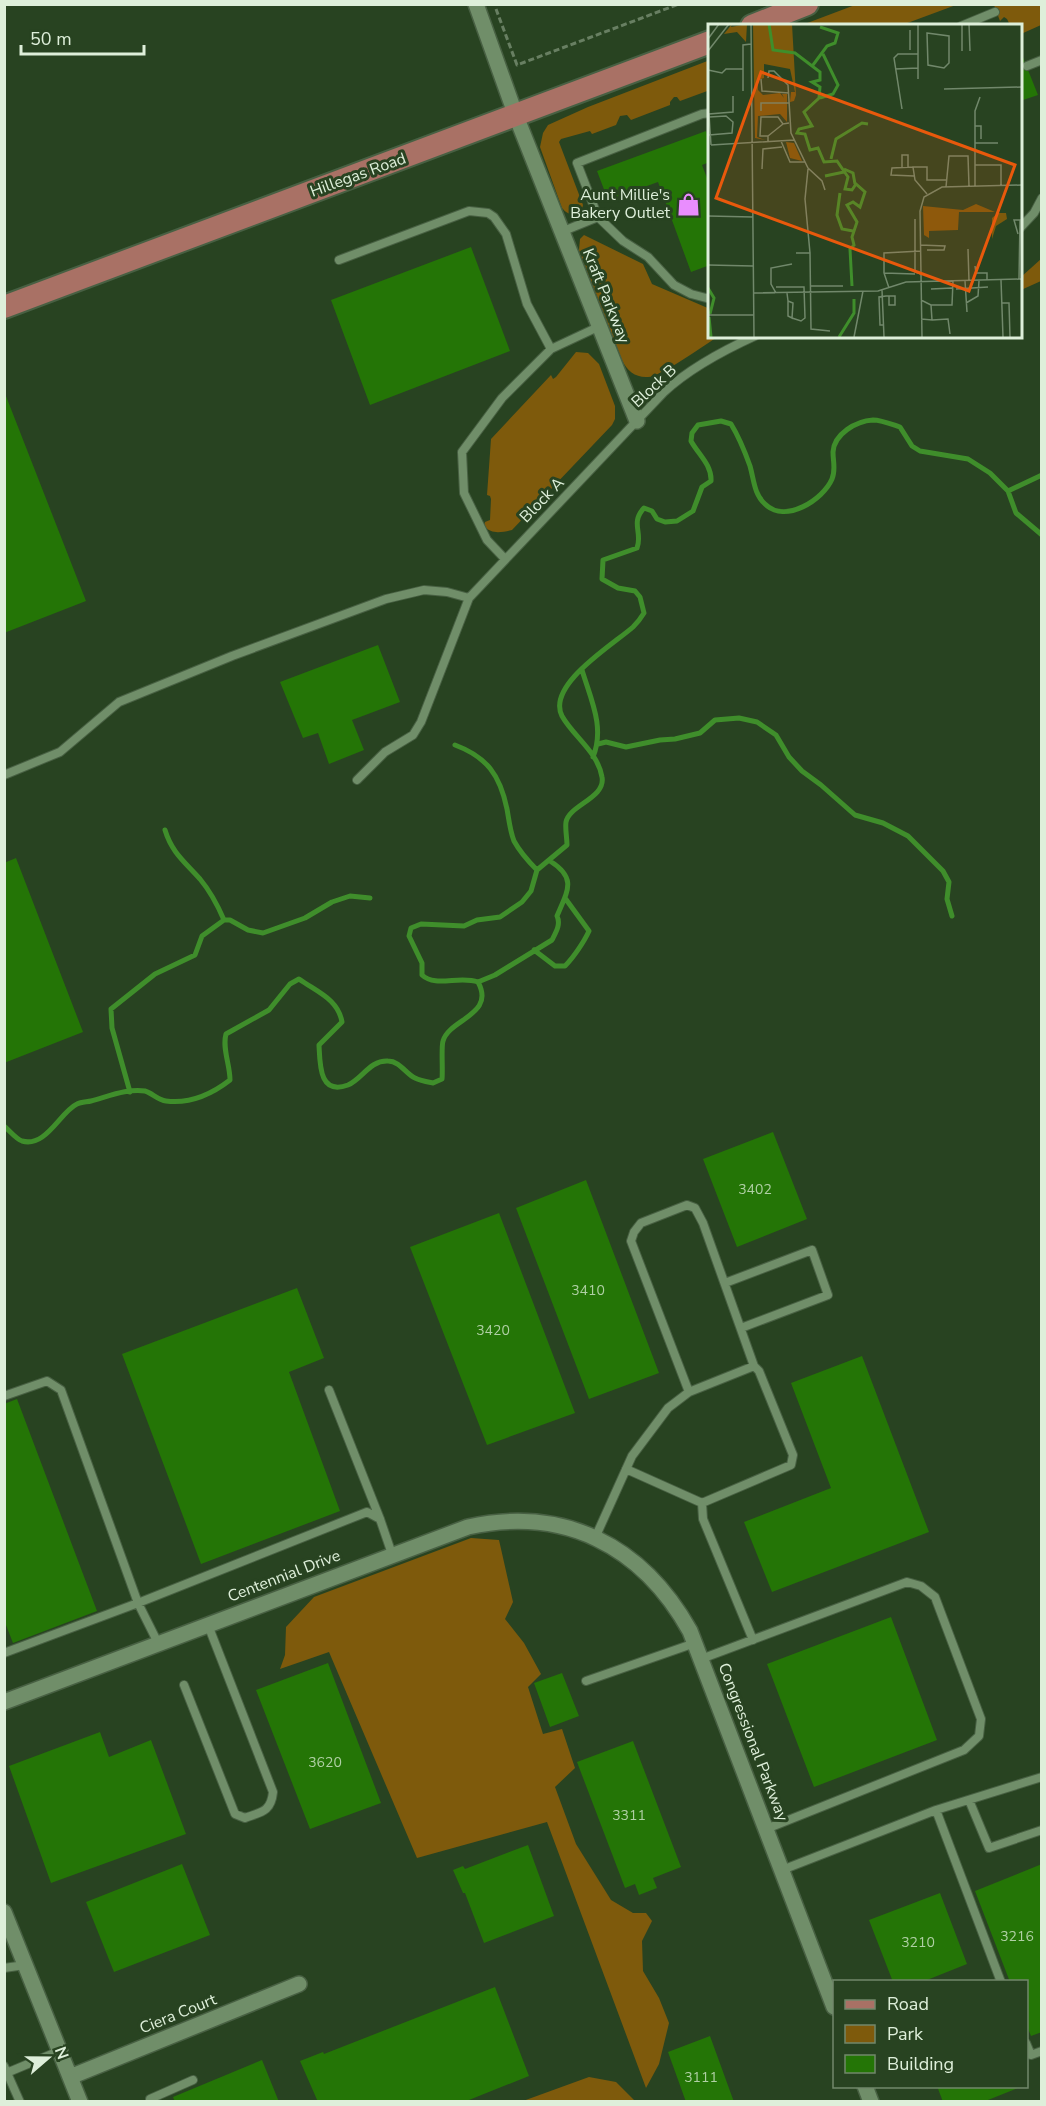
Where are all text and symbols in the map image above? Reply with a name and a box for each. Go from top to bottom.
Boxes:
scale bar [21,18,144,56]
inset map [708,24,1022,338]
text: 50 m [30,27,72,51]
street label: Hillegas Road [307,147,409,203]
place label: Aunt Millie's Bakery Outlet [570,184,670,224]
shop icon: Aunt Millie's Bakery Outlet [675,191,701,217]
street label: Kraft Parkway [577,245,635,347]
street label: Block B [626,359,682,413]
street label: Block A [515,472,569,528]
house number: 3402 [738,1180,772,1199]
house number: 3410 [571,1281,605,1300]
house number: 3420 [476,1321,510,1340]
street label: Centennial Drive [225,1544,343,1608]
street label: Congressional Parkway [713,1660,794,1825]
house number: 3620 [308,1753,342,1772]
house number: 3311 [612,1806,646,1825]
house number: 3216 [1000,1927,1034,1946]
house number: 3210 [901,1933,935,1952]
legend [833,1980,1028,2088]
street label: Ciera Court [136,1988,220,2039]
text: Road [887,1992,929,2016]
text: Park [887,2022,924,2046]
north arrow [18,2028,78,2088]
text: N [49,2044,74,2063]
text: Building [887,2052,954,2076]
house number: 3111 [684,2068,718,2087]

